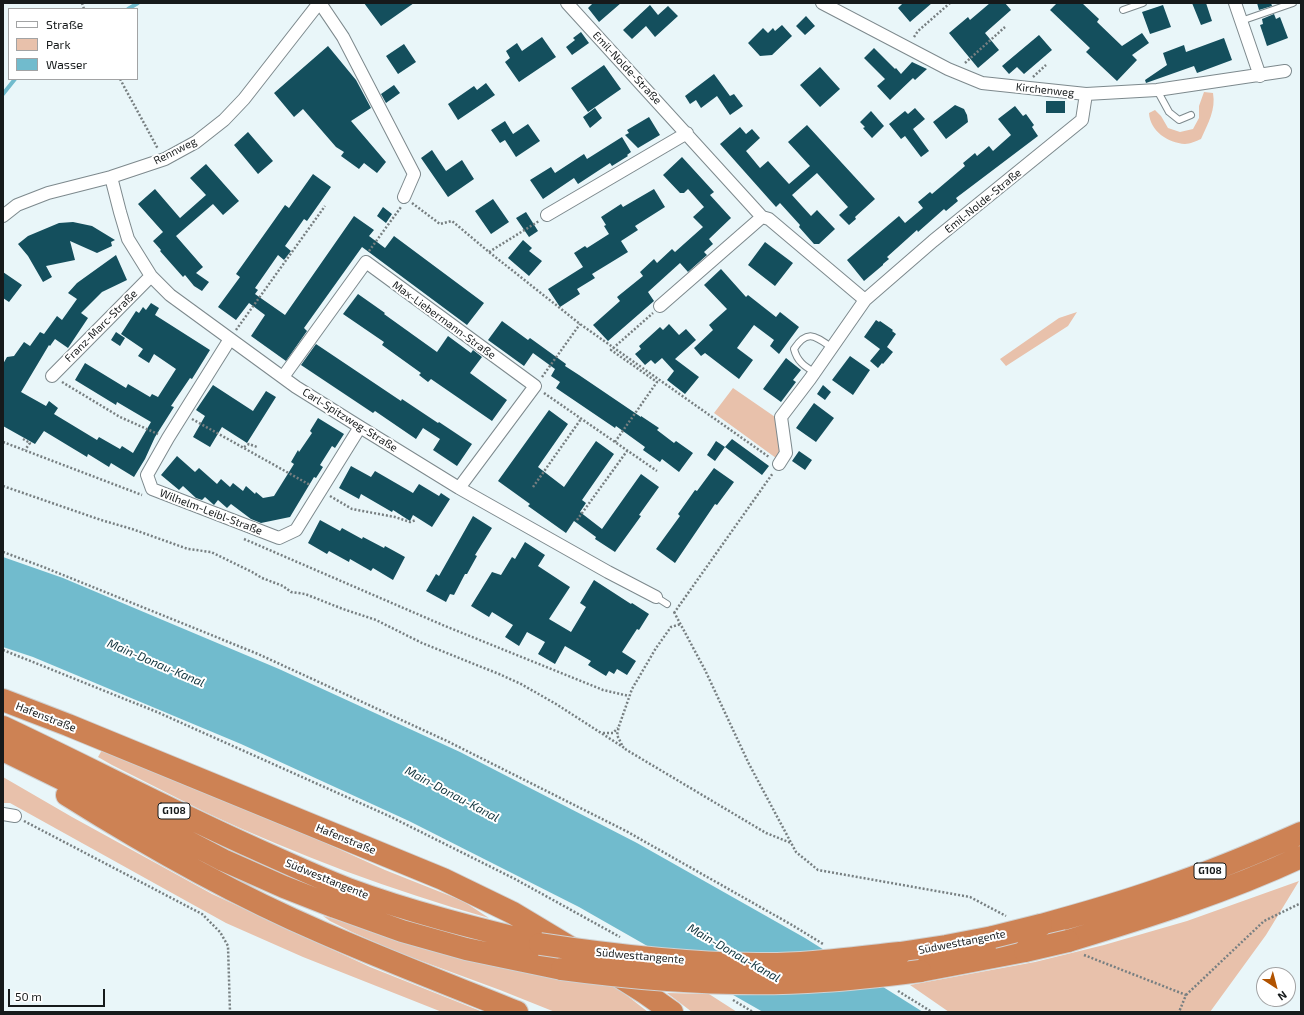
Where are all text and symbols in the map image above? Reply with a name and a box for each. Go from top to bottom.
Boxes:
legend [8,8,138,80]
text: Straße [46,17,83,31]
street label: Emil-Nolde-Straße [590,29,664,107]
text: Park [46,37,71,51]
text: Wasser [46,57,87,71]
street label: Kirchenweg [1015,80,1075,100]
street label: Rennweg [151,135,199,167]
street label: Emil-Nolde-Straße [942,166,1024,236]
street label: Max-Liebermann-Straße [390,278,498,362]
street label: Franz-Marc-Straße [62,287,140,365]
street label: Carl-Spitzweg-Straße [300,385,400,455]
street label: Wilhelm-Leibl-Straße [158,486,264,538]
water label: Main-Donau-Kanal [105,636,207,690]
street label: Hafenstraße [14,699,78,735]
water label: Main-Donau-Kanal [402,763,502,825]
road number: G108 [158,803,190,819]
street label: Hafenstraße [314,821,378,857]
street label: Südwesttangente [283,856,371,902]
road number: G108 [1194,863,1226,879]
water label: Main-Donau-Kanal [685,921,783,985]
street label: Südwesttangente [917,927,1007,957]
street label: Südwesttangente [595,946,685,966]
north arrow [1256,967,1296,1007]
scale bar [10,981,107,1007]
text: 50 m [15,989,42,1003]
text: N [1276,989,1290,1004]

